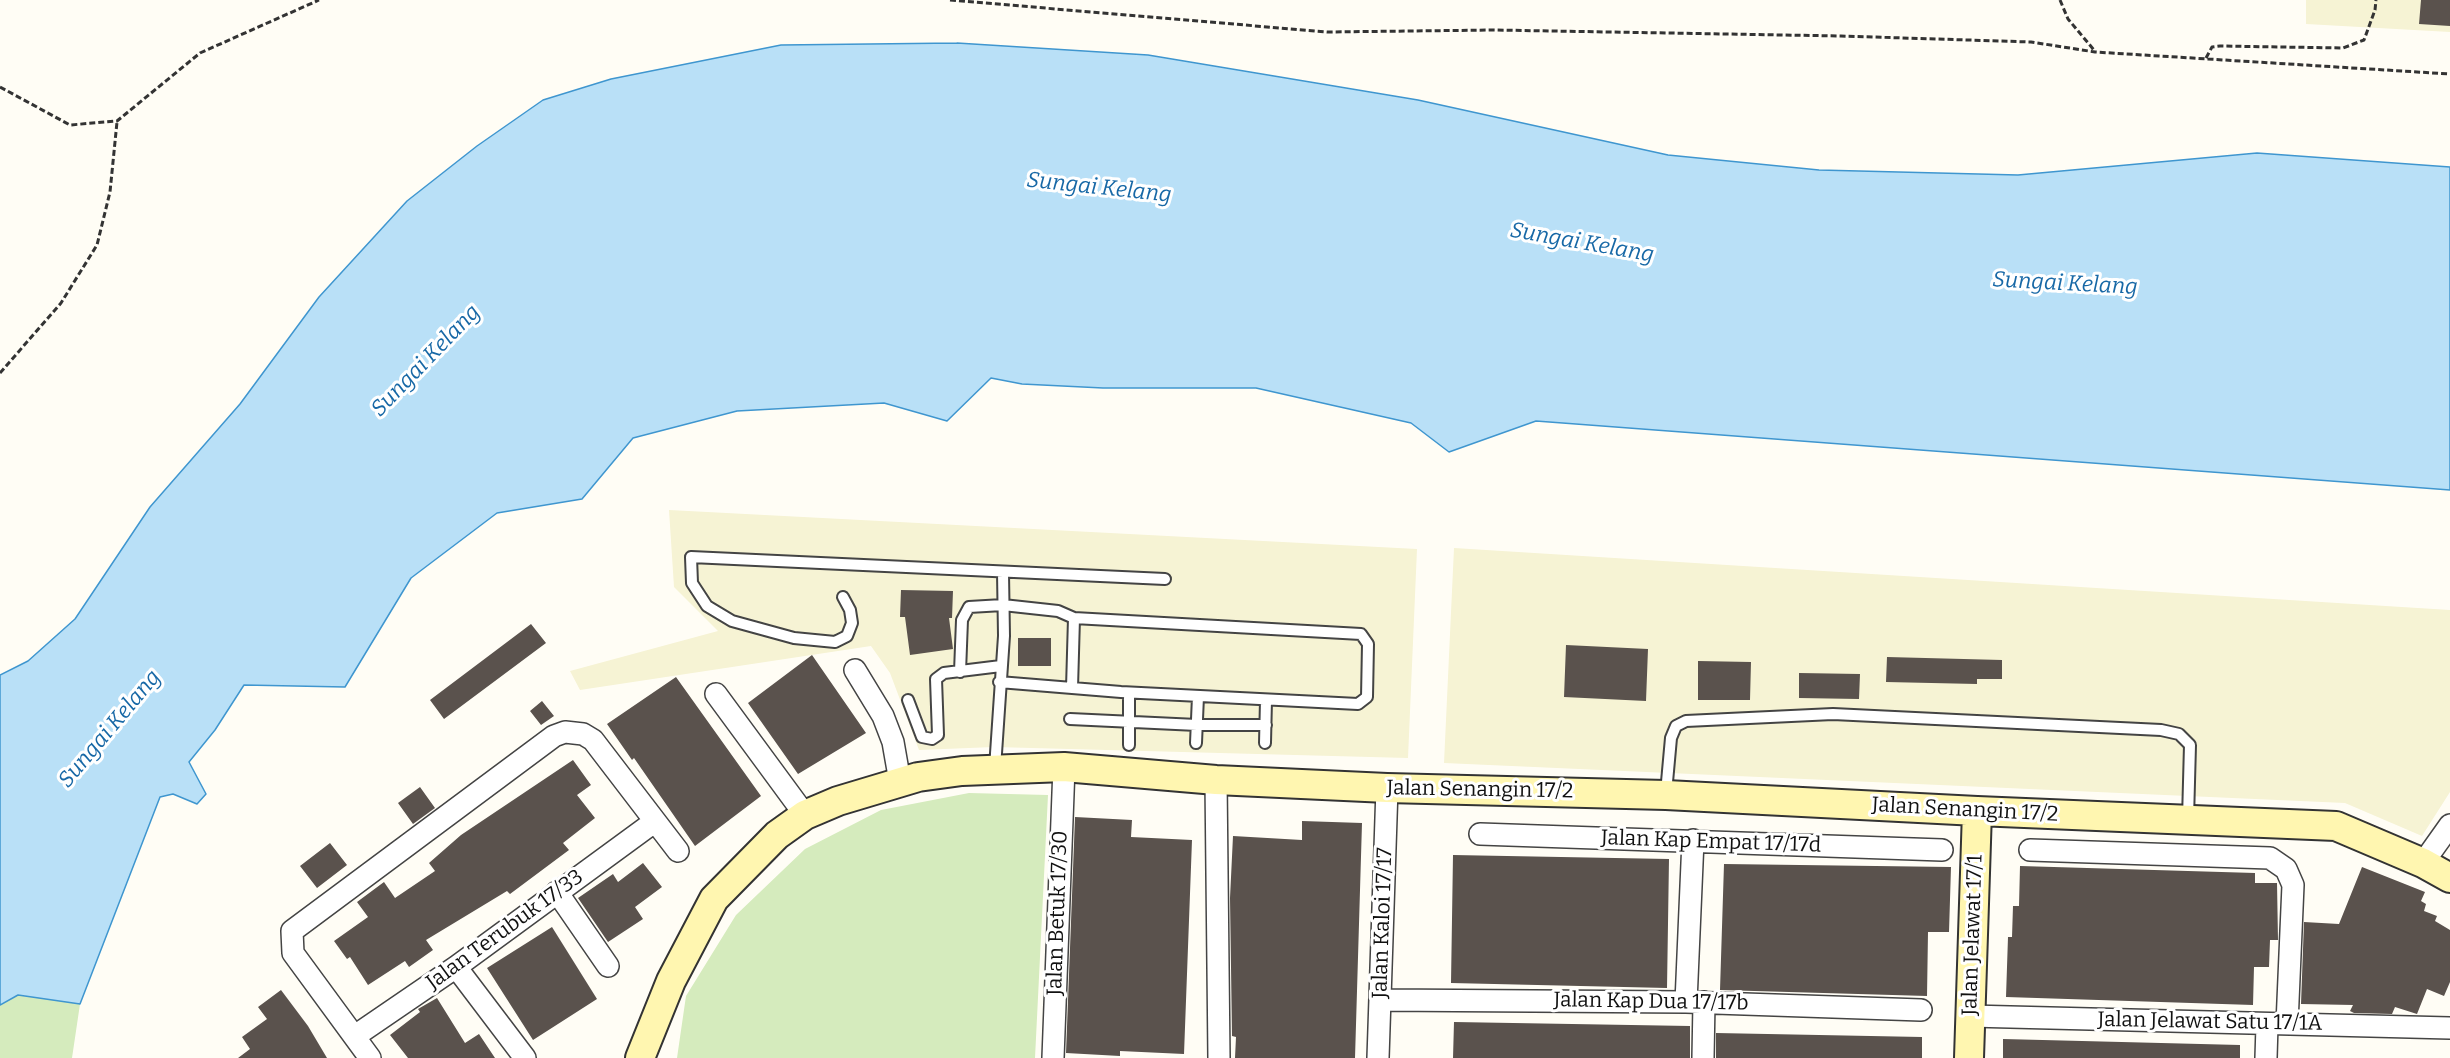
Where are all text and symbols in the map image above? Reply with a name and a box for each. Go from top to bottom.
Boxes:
water label: Sungai Kelang [1025,167,1173,209]
water label: Sungai Kelang [1508,217,1656,269]
water label: Sungai Kelang [1992,267,2138,301]
water label: Sungai Kelang [366,300,486,422]
water label: Sungai Kelang [53,665,167,793]
street label: Jalan Senangin 17/2 [1386,776,1574,804]
street label: Jalan Senangin 17/2 [1871,793,2059,827]
street label: Jalan Kap Empat 17/17d [1600,826,1822,858]
street label: Jalan Betuk 17/30 [1043,830,1073,996]
street label: Jalan Kaloi 17/17 [1368,847,1398,999]
street label: Jalan Jelawat 17/1 [1958,854,1988,1016]
street label: Jalan Terubuk 17/33 [422,865,588,995]
street label: Jalan Kap Dua 17/17b [1553,988,1749,1016]
street label: Jalan Jelawat Satu 17/1A [2097,1007,2323,1037]

